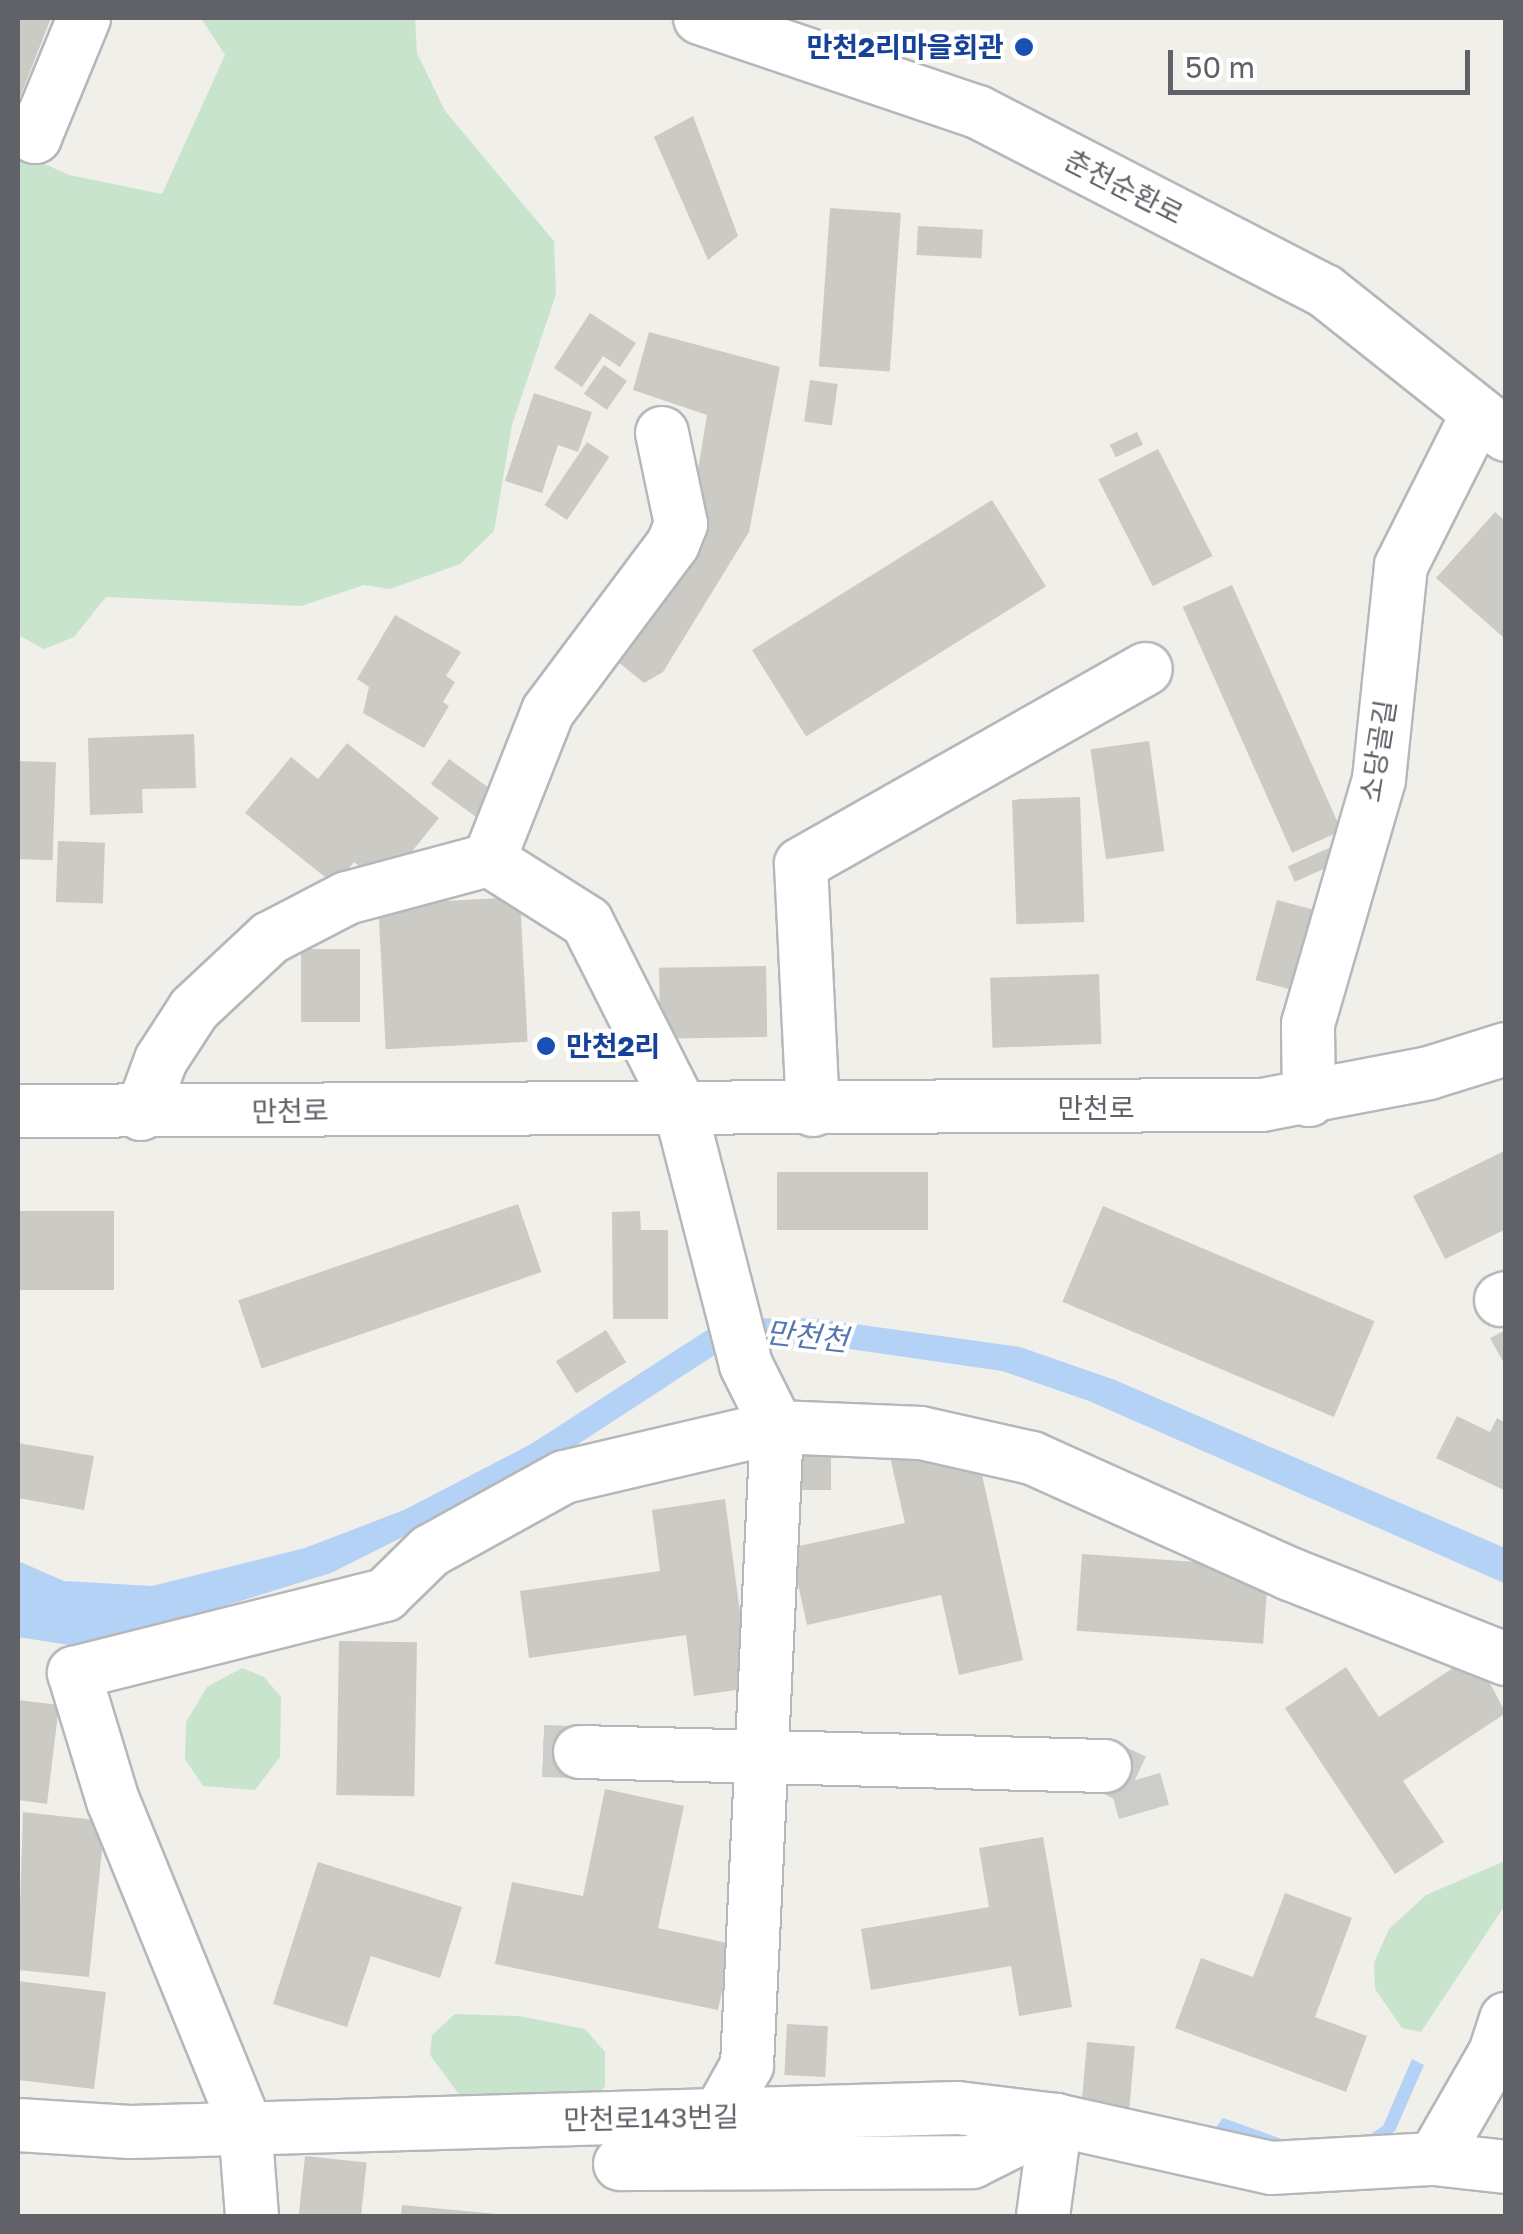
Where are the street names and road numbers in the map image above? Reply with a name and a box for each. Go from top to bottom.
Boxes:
street label: 춘천순환로 [1059,143,1189,231]
street label: 소당골길 [1353,697,1403,805]
street label: 만천로 [1057,1091,1135,1125]
street label: 만천로 [251,1094,329,1128]
street label: 만천로143번길 [563,2100,739,2136]

